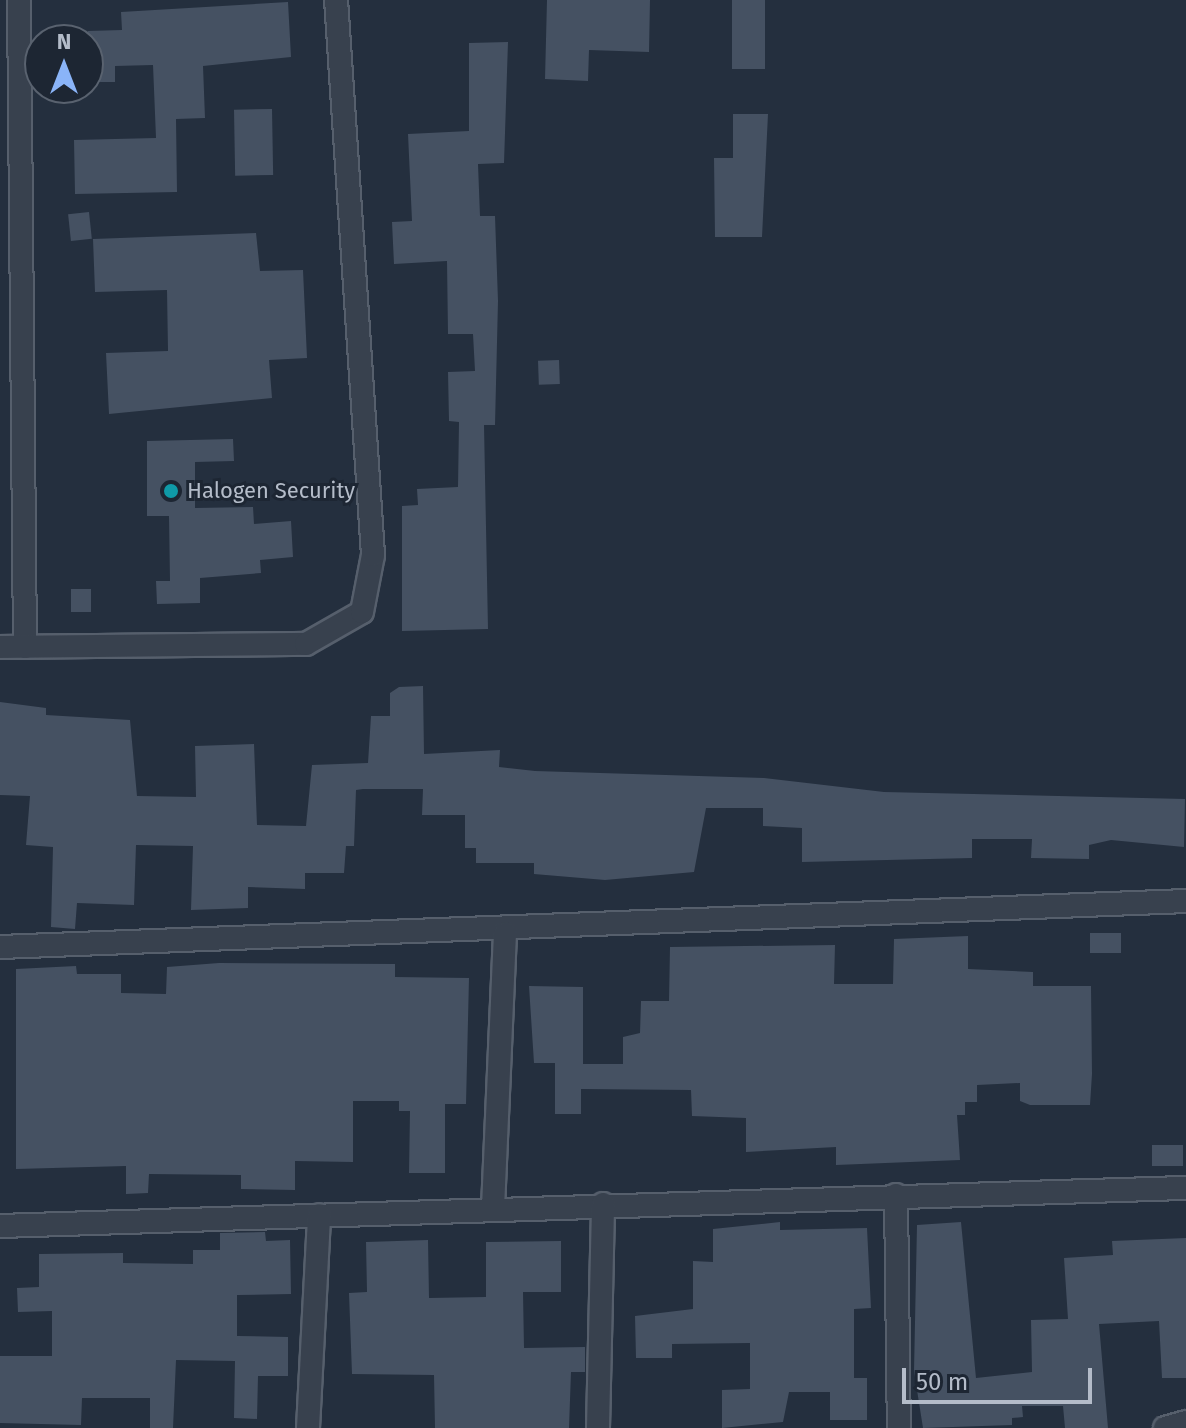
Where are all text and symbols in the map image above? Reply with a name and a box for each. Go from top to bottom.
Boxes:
north arrow [24,24,104,104]
text: N [57,28,71,55]
place label: Halogen Security [187,478,355,504]
marker: Halogen Security [162,482,180,500]
scale bar [906,1352,1096,1402]
text: 50 m [916,1368,968,1396]

